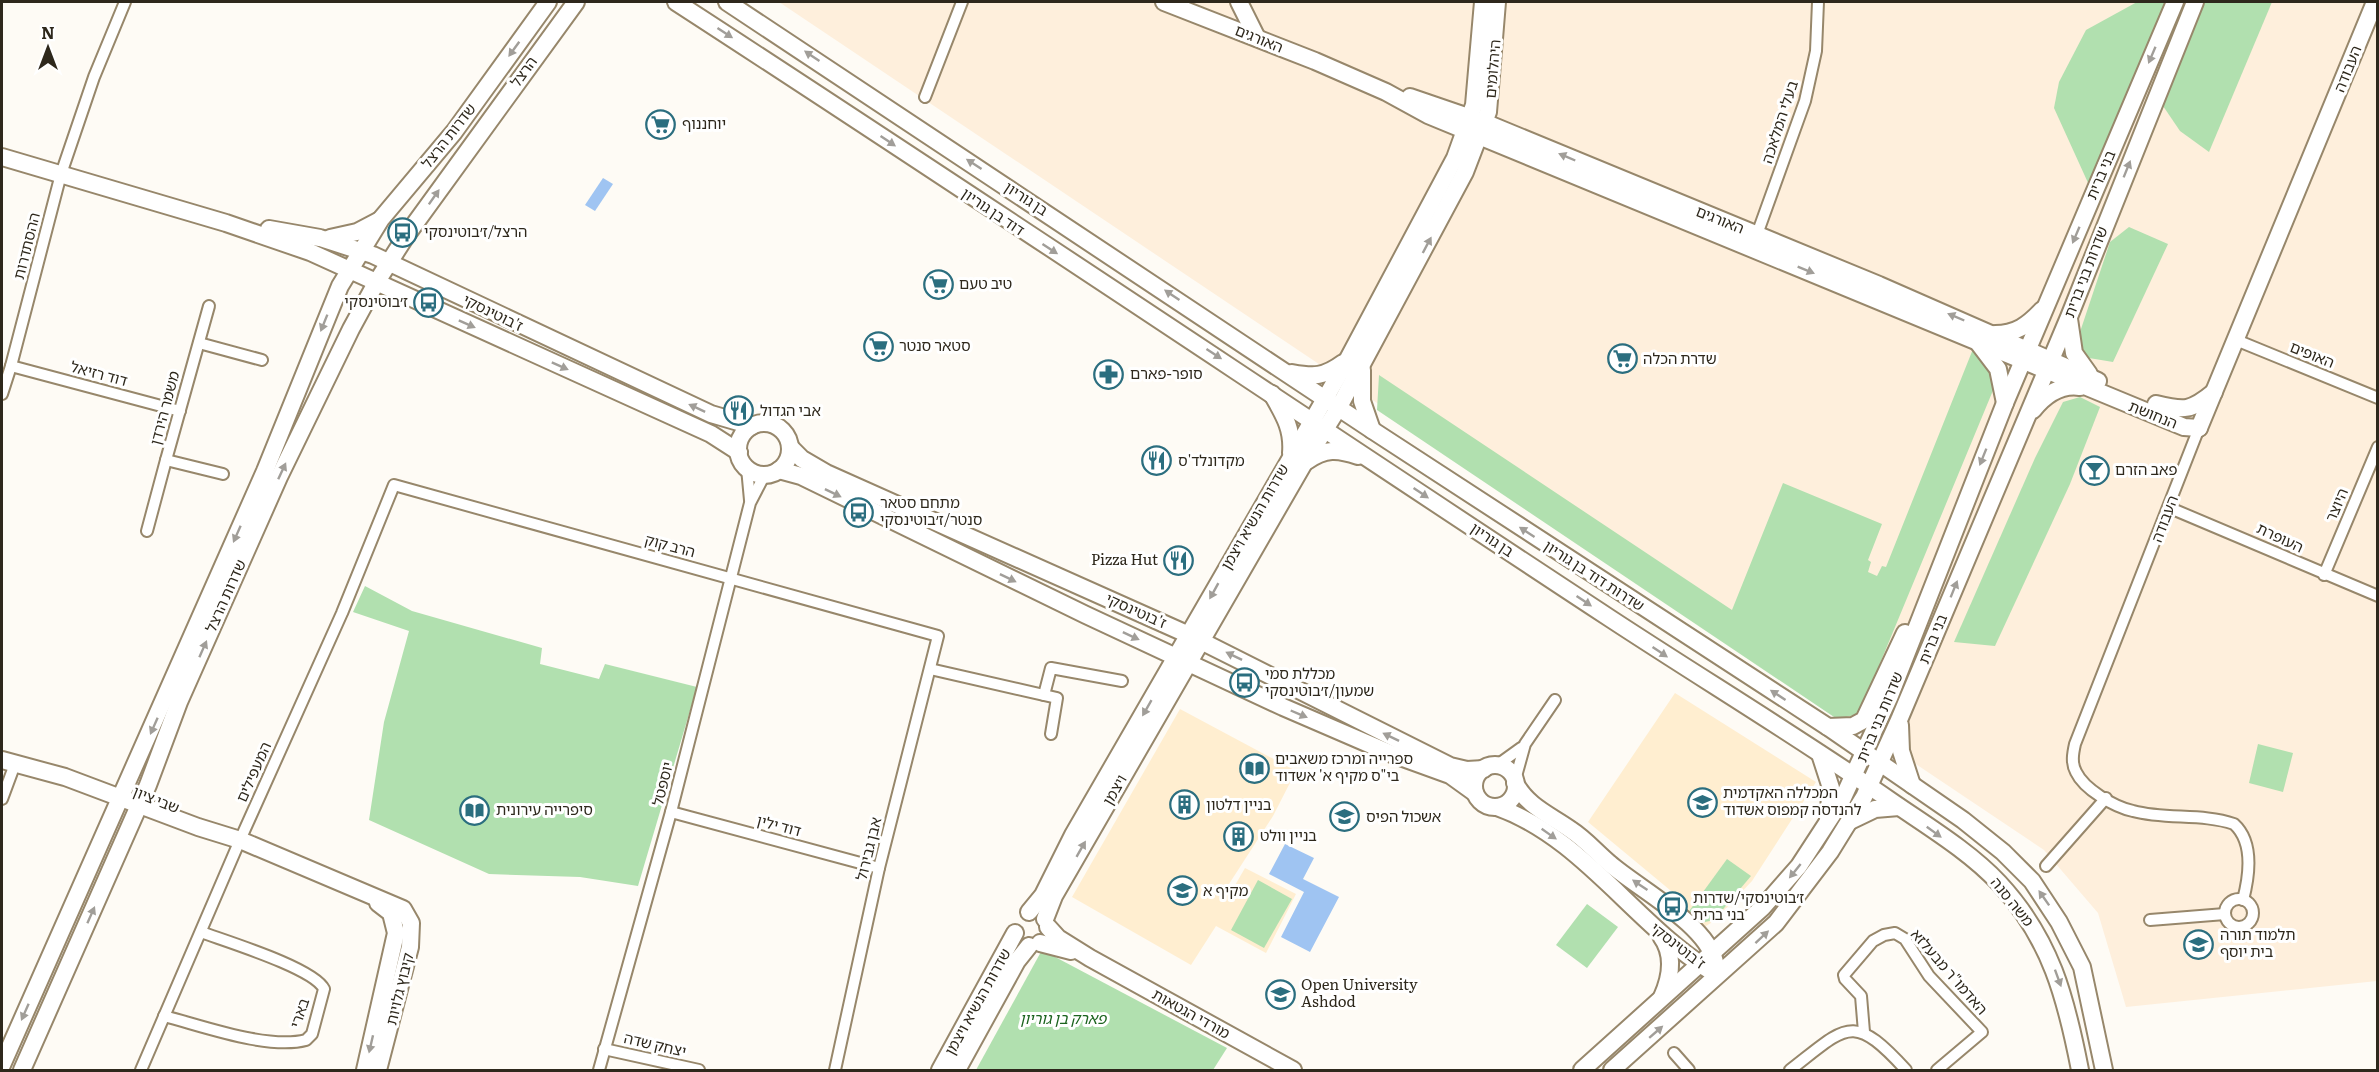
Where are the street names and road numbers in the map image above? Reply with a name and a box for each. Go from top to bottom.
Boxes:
street label: האורגים [1232,17,1287,58]
street label: היהלומים [1477,38,1506,99]
street label: העבודה [2327,42,2366,95]
street label: הרצל [504,51,542,91]
street label: בעלי המלאכה [1754,77,1803,166]
street label: שדרות הרצל [415,97,481,173]
street label: בני ברית [2079,146,2121,203]
street label: בן גוריון [1000,175,1054,221]
street label: דוד בן גוריון [958,181,1030,240]
street label: האורגים [1693,198,1748,239]
street label: ההסתדרות [6,210,45,282]
street label: שדרות בני ברית [2057,222,2113,320]
street label: ז'בוטינסקי [460,287,528,336]
street label: האופים [2287,334,2338,373]
street label: דוד רזיאל [68,354,130,391]
street label: משמר הירדן [143,368,185,447]
street label: הנחושת [2126,393,2181,434]
street label: שדרות הנשיא ויצמן [1214,459,1293,574]
street label: היוצר [2318,484,2353,525]
street label: העבודה [2144,492,2183,545]
street label: בן גוריון [1466,516,1520,562]
street label: העופרת [2253,516,2308,557]
street label: הרב קוק [643,527,698,562]
street label: שדרות דוד בן גוריון [1540,533,1650,616]
street label: שדרות הרצל [198,555,251,636]
street label: ז'בוטינסקי [1103,586,1171,633]
street label: בני ברית [1911,610,1952,667]
street label: שדרות בני ברית [1849,668,1908,765]
street label: המעפילים [229,738,276,805]
street label: יוספטל [645,759,678,808]
street label: ויצמן [1096,770,1132,809]
street label: שבי ציון [130,779,183,818]
street label: דוד ילין [754,808,804,842]
street label: אבן גבירול [849,815,887,883]
street label: משה סנה [1986,871,2040,931]
street label: ז'בוטינסקי [1646,916,1711,974]
street label: האדמו"ר מבעלזא [1906,923,1994,1019]
street label: שדרות הנשיא ויצמן [938,944,1016,1059]
street label: קיבוץ גלויות [378,950,419,1027]
street label: מורדי הגטאות [1148,982,1235,1044]
street label: בארי [283,994,315,1031]
street label: יצחק שדה [622,1025,689,1062]

